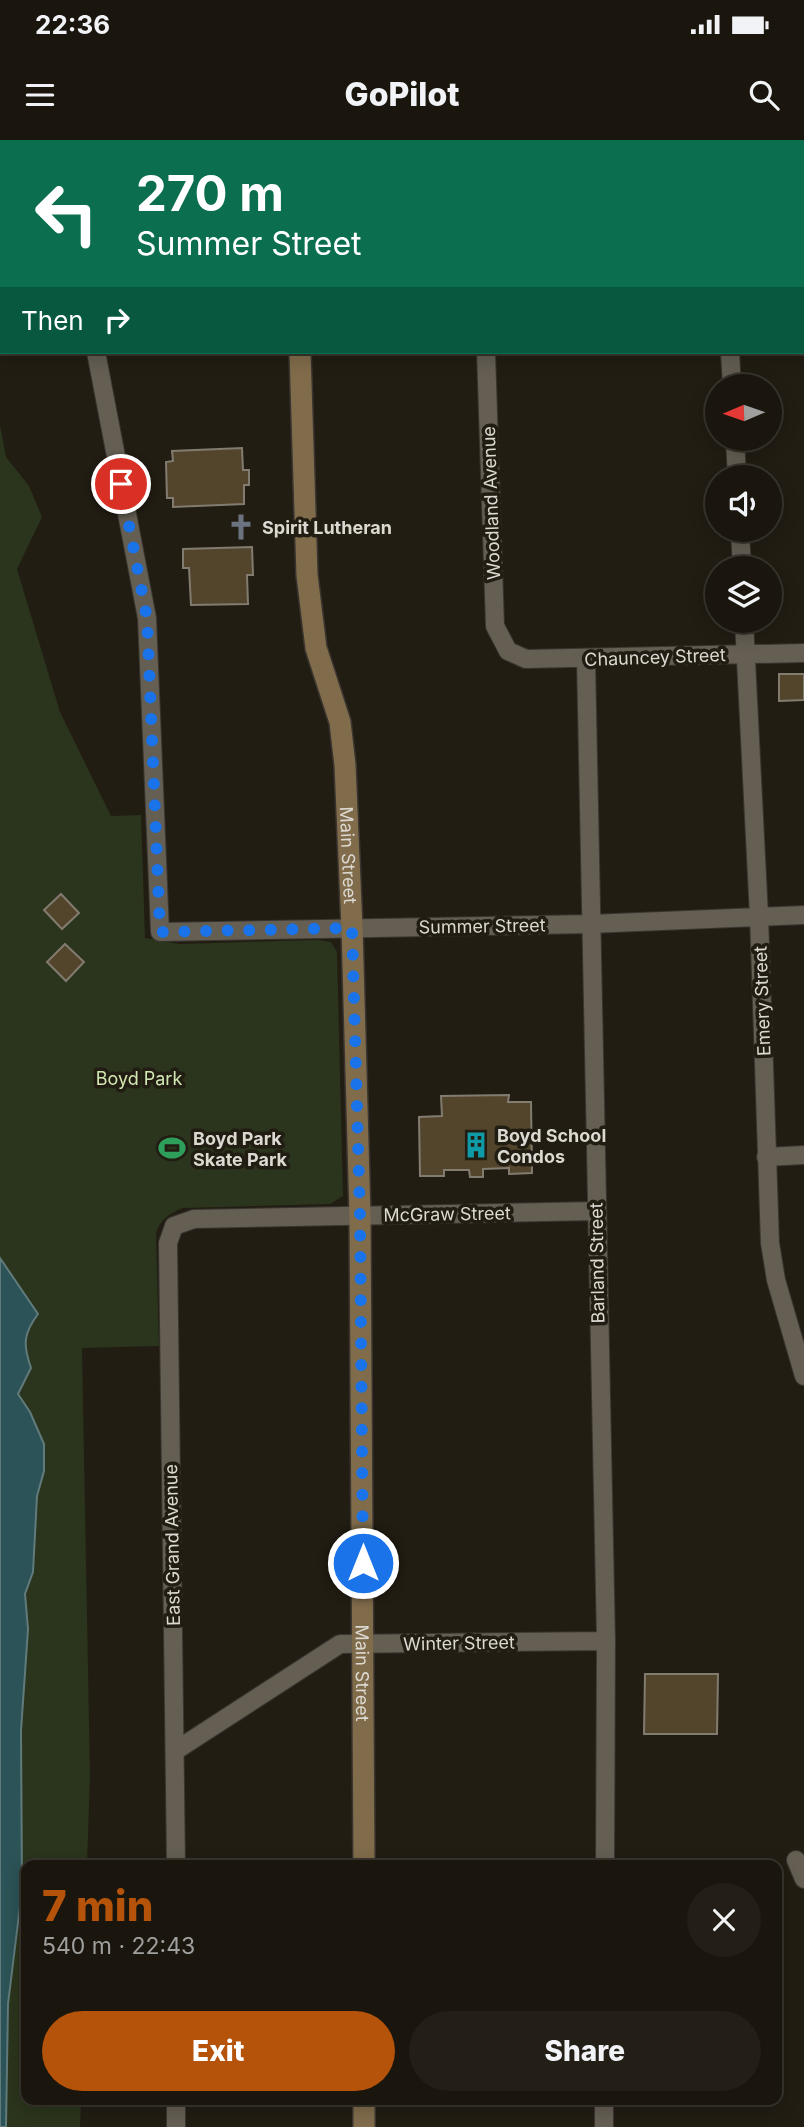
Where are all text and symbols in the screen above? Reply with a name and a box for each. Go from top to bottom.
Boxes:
text: 22:36 [35,9,110,40]
text: GoPilot [345,75,459,114]
icon: menu [21,76,59,114]
icon: search [745,76,783,114]
text: 270 m [136,164,284,223]
icon: left [21,168,112,259]
text: Summer Street [136,224,362,263]
icon: right [98,301,136,339]
text: Then [21,305,84,336]
north arrow [705,374,782,452]
map controls [705,374,782,633]
street label: Woodland Avenue [478,426,504,580]
pin [91,454,151,514]
icon: arrive [102,465,140,503]
button: sound [705,465,782,542]
church icon: Spirit Lutheran [226,512,256,542]
place label: Spirit Lutheran [262,517,392,538]
button: layers [705,556,782,633]
street label: Chauncey Street [584,644,726,670]
street label: Main Street [336,806,361,904]
street label: Summer Street [418,914,546,938]
street label: Emery Street [750,946,774,1056]
park label: Boyd Park [96,1068,182,1089]
place label: Boyd School Condos [497,1125,606,1167]
place label: Boyd Park Skate Park [193,1128,288,1170]
building icon: Boyd School Condos [461,1130,491,1160]
sports icon: Boyd Park Skate Park [157,1133,187,1163]
street label: McGraw Street [383,1202,511,1226]
street label: Barland Street [585,1202,609,1324]
street label: East Grand Avenue [160,1464,184,1626]
position arrow [326,1526,400,1600]
street label: Main Street [352,1624,374,1722]
street label: Winter Street [403,1632,515,1654]
text: 7 min [42,1880,153,1931]
button: close [687,1883,761,1957]
text: 540 m · 22:43 [42,1932,195,1960]
button: Exit [42,2011,395,2091]
button: Share [409,2011,761,2091]

